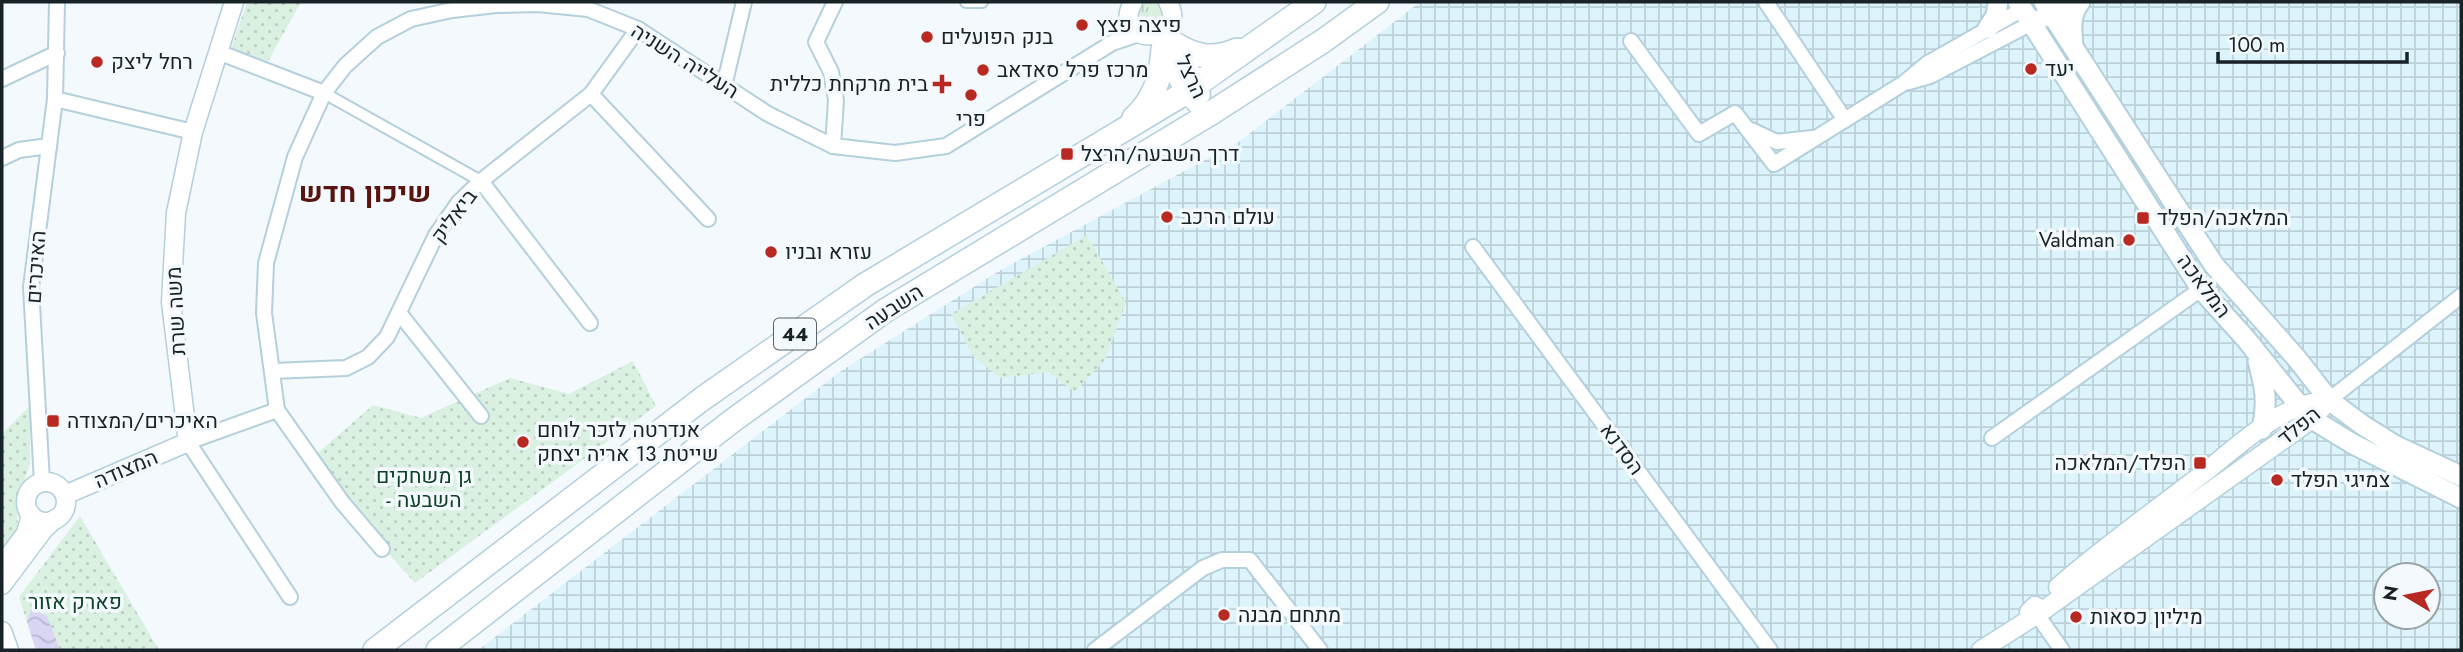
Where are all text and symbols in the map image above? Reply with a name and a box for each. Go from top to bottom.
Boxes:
place label: פיצה פצץ [1096,10,1182,40]
street label: העלייה השניה [625,16,745,106]
marker: פיצה פצץ [1074,17,1090,33]
scale bar [2218,21,2407,65]
place label: בנק הפועלים [941,22,1053,52]
marker: בנק הפועלים [919,29,935,45]
text: 100 m [2228,30,2285,60]
place label: רחל ליצק [111,47,193,77]
street label: הרצל [1168,50,1214,104]
marker: רחל ליצק [89,54,105,70]
place label: יעד [2045,54,2074,84]
place label: מרכז פרל סאדאב [997,55,1149,85]
marker: יעד [2023,61,2039,77]
marker: מרכז פרל סאדאב [975,62,991,78]
place label: בית מרקחת כללית [770,69,928,99]
marker: בית מרקחת כללית [934,76,950,92]
marker: פרי [963,87,979,103]
place label: פרי [956,104,986,134]
place label: דרך השבעה/הרצל [1081,139,1239,169]
marker: דרך השבעה/הרצל [1059,146,1075,162]
district label: שיכון חדש [299,172,431,213]
street label: ביאליק [424,183,484,249]
place label: עולם הרכב [1181,202,1275,232]
place label: המלאכה/הפלד [2157,203,2289,233]
marker: עולם הרכב [1159,209,1175,225]
marker: המלאכה/הפלד [2135,210,2151,226]
place label: Valdman [2039,225,2115,255]
street label: האיכרים [18,229,54,305]
marker: Valdman [2121,232,2137,248]
place label: עזרא ובניו [785,237,872,267]
marker: עזרא ובניו [763,244,779,260]
street label: המלאכה [2170,248,2238,324]
street label: משה שרת [159,266,193,356]
street label: השבעה [859,277,929,337]
road number: 44 [774,318,816,350]
street label: הפלד [2271,399,2327,453]
place label: האיכרים/המצודה [67,406,218,436]
marker: האיכרים/המצודה [45,413,61,429]
place label: אנדרטה לזכר לוחם שייטת 13 אריה יצחק [537,415,718,469]
street label: הסדנא [1593,417,1651,481]
marker: אנדרטה לזכר לוחם שייטת 13 אריה יצחק [515,434,531,450]
street label: המצודה [89,442,163,496]
place label: הפלד/המלאכה [2054,448,2186,478]
marker: הפלד/המלאכה [2192,455,2208,471]
park label: גן משחקים - השבעה [376,461,472,515]
place label: צמיגי הפלד [2291,465,2390,495]
marker: צמיגי הפלד [2269,472,2285,488]
north arrow [2372,561,2442,631]
text: N [2376,583,2405,603]
park label: פארק אזור [28,587,122,617]
place label: מתחם מבנה [1238,600,1341,630]
place label: מיליון כסאות [2090,602,2203,632]
marker: מתחם מבנה [1216,607,1232,623]
marker: מיליון כסאות [2068,609,2084,625]

